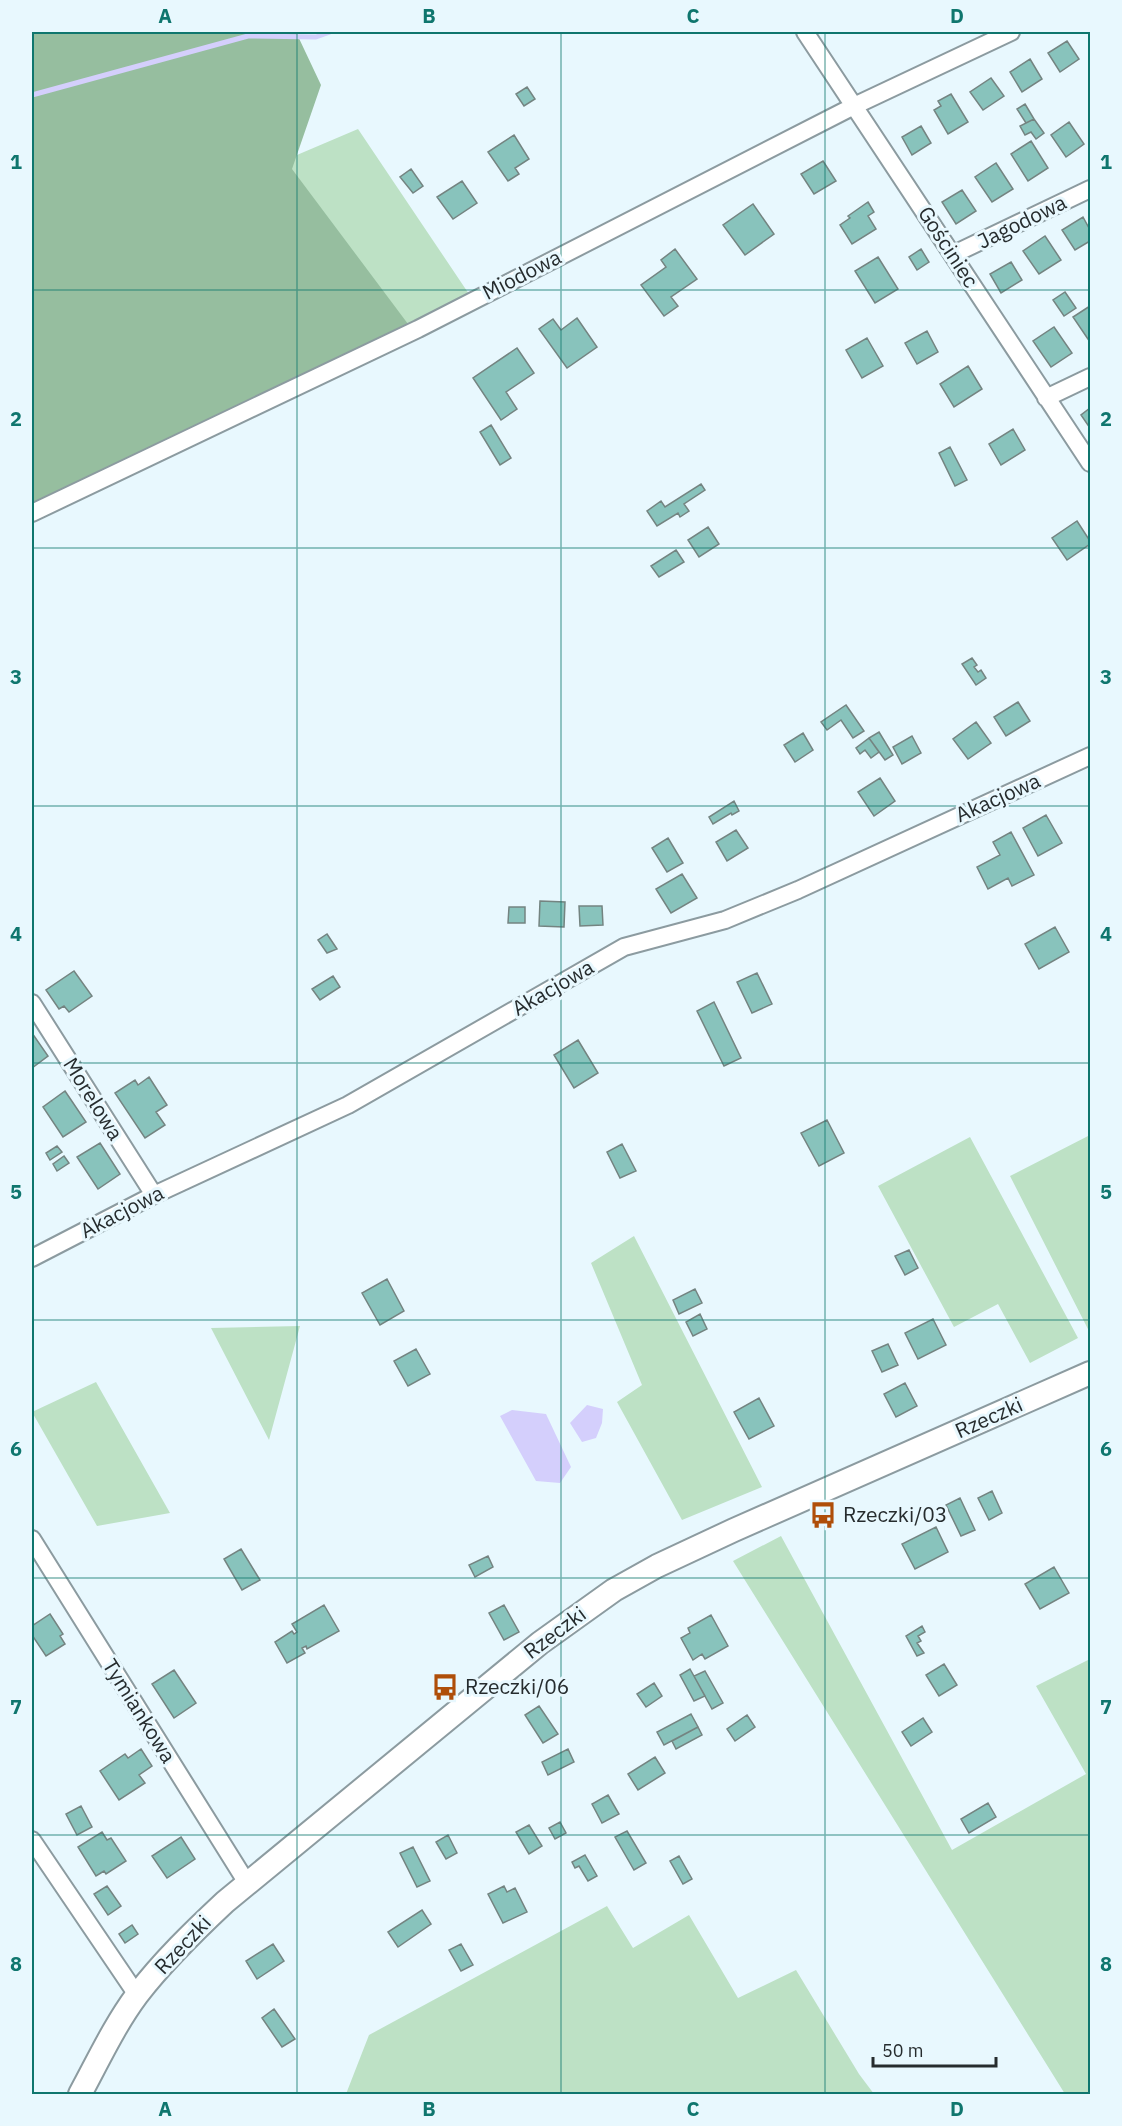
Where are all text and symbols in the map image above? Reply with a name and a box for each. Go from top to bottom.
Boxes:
text: A [158,2,172,29]
text: B [422,2,436,29]
text: C [686,2,700,29]
text: D [950,2,964,29]
text: 1 [10,148,22,175]
text: 1 [1100,148,1112,175]
street label: Jagodowa [972,188,1071,255]
street label: Gościniec [912,200,986,293]
street label: Miodowa [477,242,566,306]
text: 2 [10,405,22,432]
text: 2 [1100,405,1112,432]
text: 3 [10,663,22,690]
text: 3 [1100,663,1112,690]
street label: Akacjowa [951,766,1045,828]
text: 4 [10,920,22,947]
text: 4 [1100,920,1112,947]
street label: Akacjowa [506,952,599,1022]
street label: Morelowa [57,1052,130,1145]
text: 5 [10,1178,22,1205]
street label: Akacjowa [75,1178,168,1244]
text: 5 [1100,1178,1112,1205]
street label: Rzeczki [950,1390,1027,1444]
text: 6 [10,1435,22,1462]
text: 6 [1100,1435,1112,1462]
bus stop icon: Rzeczki/03 [808,1500,838,1530]
place label: Rzeczki/03 [843,1500,947,1528]
street label: Rzeczki [518,1600,591,1665]
street label: Tymiankowa [97,1653,183,1768]
bus stop icon: Rzeczki/06 [430,1672,460,1702]
place label: Rzeczki/06 [465,1672,569,1700]
text: 7 [10,1693,22,1720]
text: 7 [1100,1693,1112,1720]
street label: Rzeczki [148,1909,217,1980]
text: 8 [10,1950,22,1977]
text: 8 [1100,1950,1112,1977]
scale bar [873,2030,996,2068]
text: 50 m [882,2039,924,2062]
text: A [158,2095,172,2122]
text: B [422,2095,436,2122]
text: C [686,2095,700,2122]
text: D [950,2095,964,2122]

